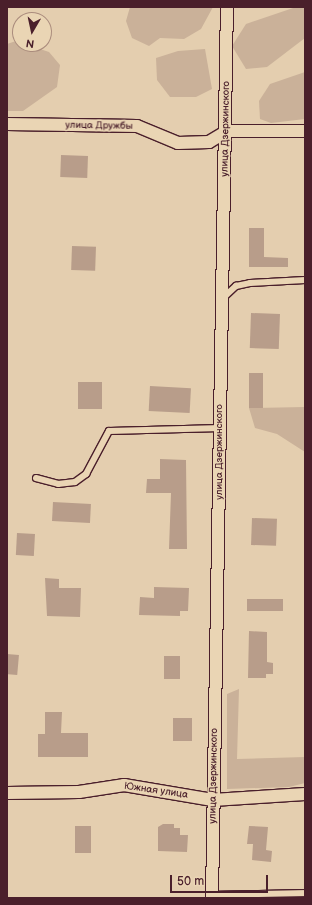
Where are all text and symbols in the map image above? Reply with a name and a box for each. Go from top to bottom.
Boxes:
north arrow [12,12,52,52]
text: N [25,36,35,50]
street label: улица Дзержинского [219,81,233,177]
street label: улица Дружбы [65,119,133,133]
street label: улица Дзержинского [214,404,226,500]
street label: улица Дзержинского [207,728,221,824]
street label: Южная улица [123,781,189,801]
scale bar [172,867,270,893]
text: 50 m [177,874,204,889]

